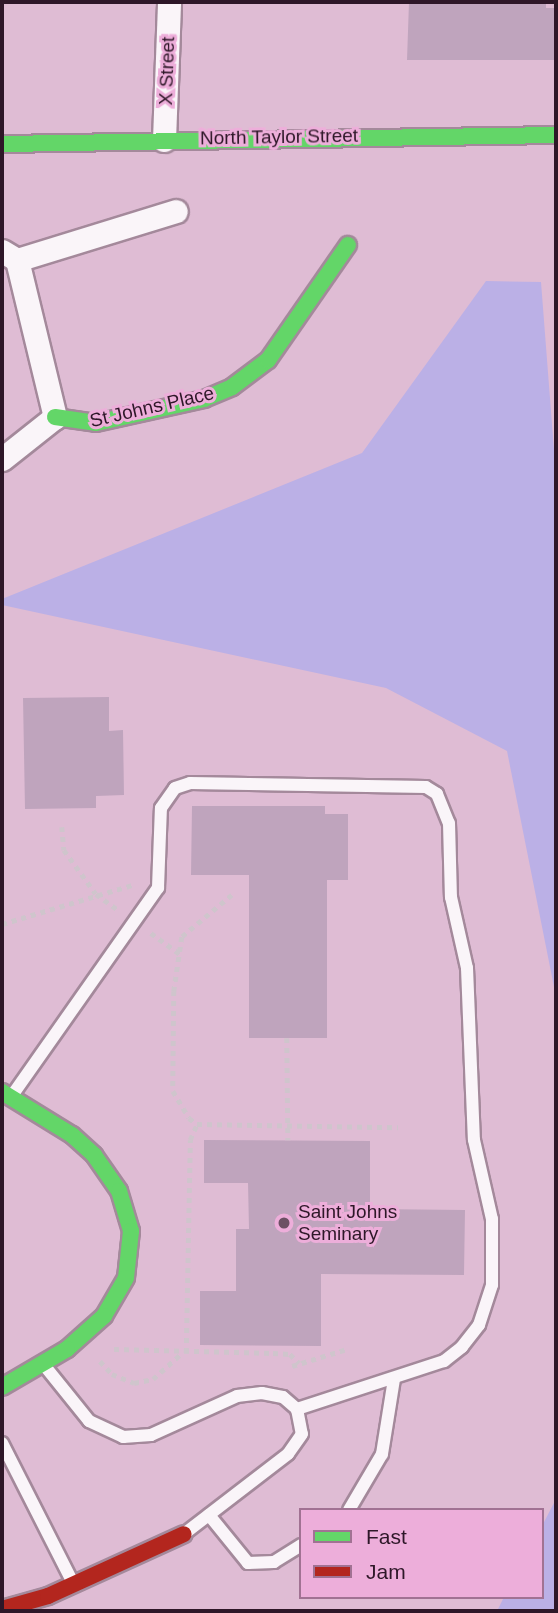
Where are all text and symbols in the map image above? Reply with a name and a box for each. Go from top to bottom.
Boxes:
street label: X Street [154,36,180,106]
street label: North Taylor Street [200,124,358,150]
street label: St Johns Place [88,382,216,432]
place label: Saint Johns Seminary [298,1201,397,1245]
marker: Saint Johns Seminary [276,1215,292,1231]
legend [299,1508,544,1599]
text: Fast [366,1525,407,1548]
text: Jam [366,1560,406,1583]

